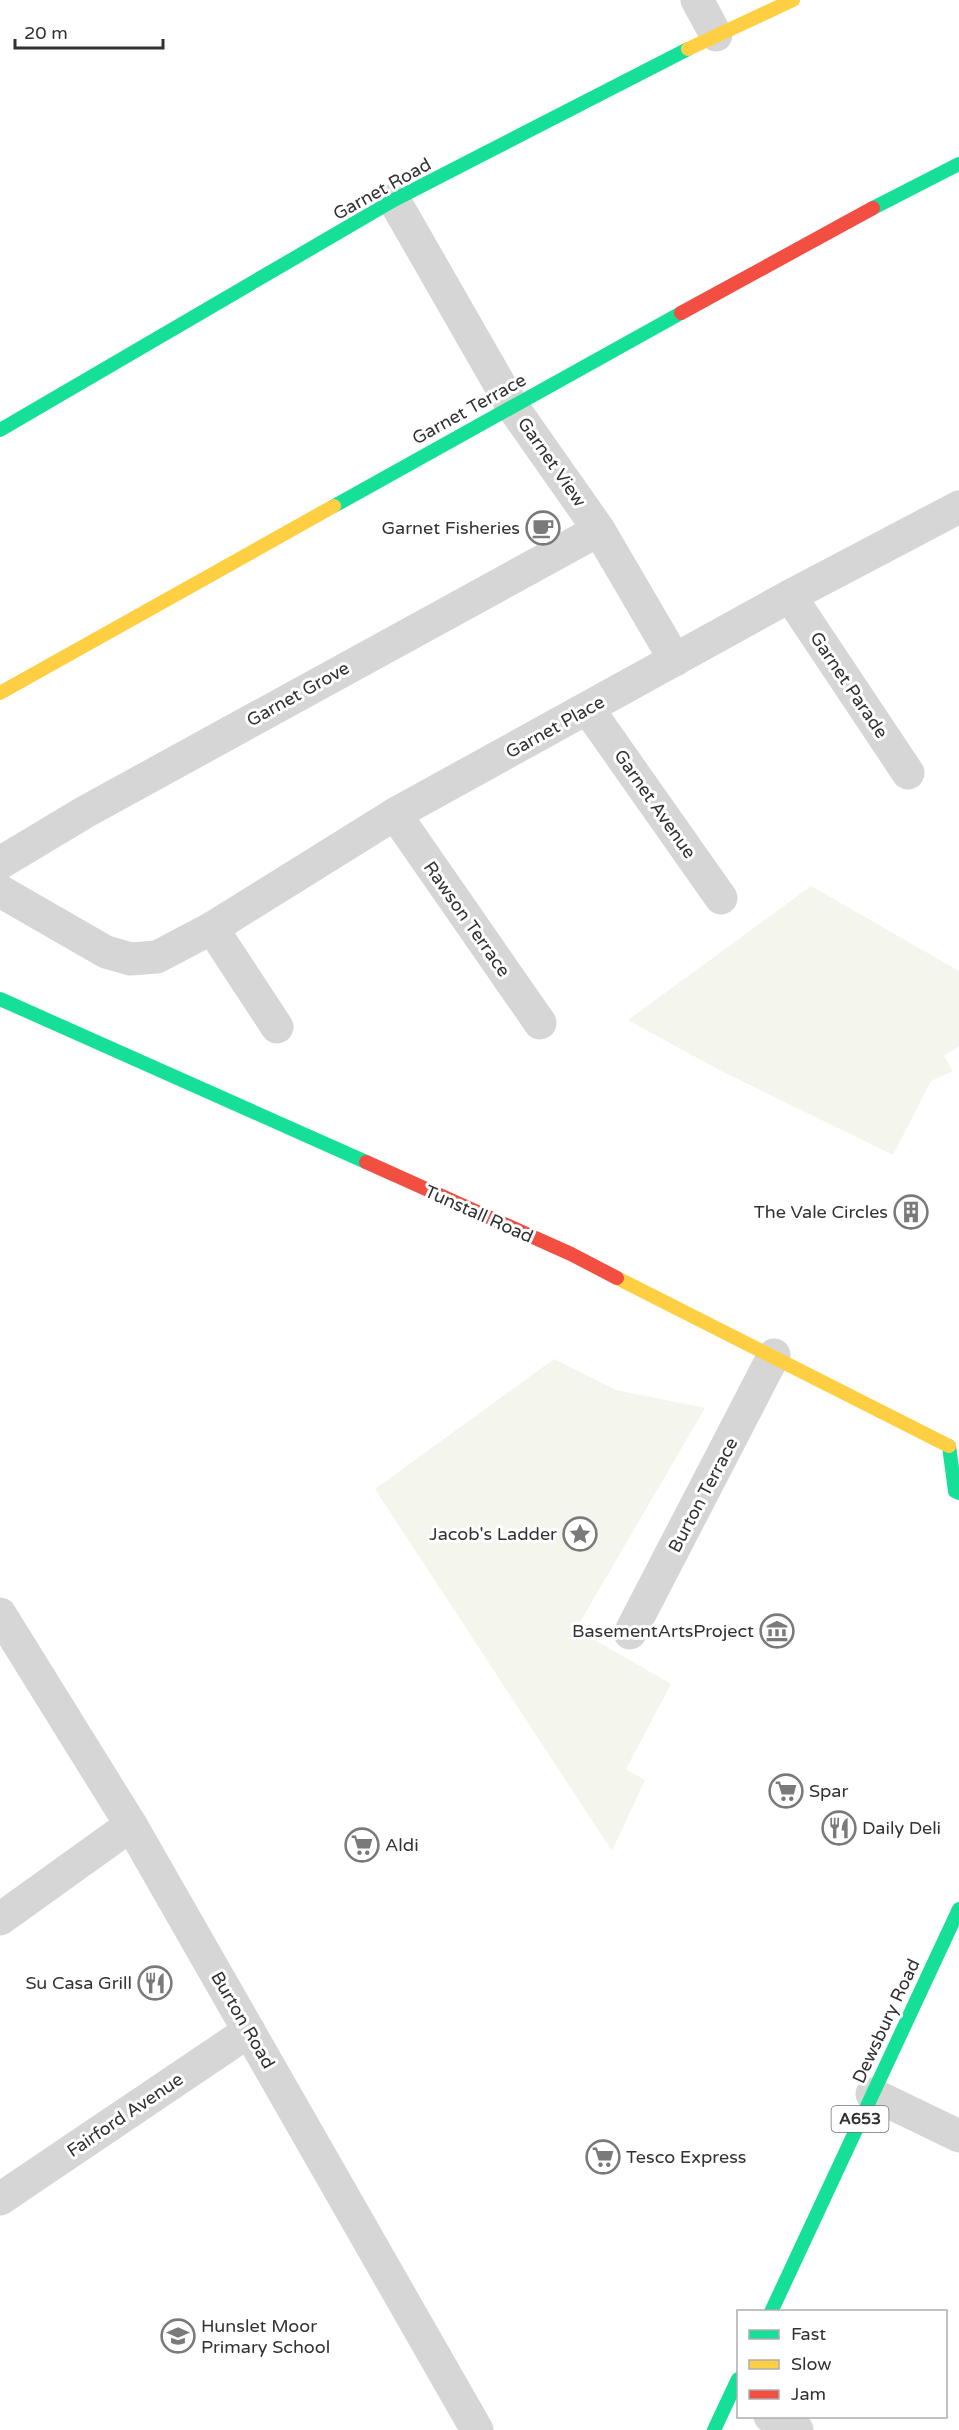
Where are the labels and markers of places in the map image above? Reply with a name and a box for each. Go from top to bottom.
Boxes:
cafe icon: Garnet Fisheries [525,510,561,546]
place label: Garnet Fisheries [381,517,520,539]
building icon: The Vale Circles [893,1194,929,1230]
place label: The Vale Circles [754,1201,888,1223]
place icon: Jacob's Ladder [562,1516,598,1552]
place label: Jacob's Ladder [429,1523,557,1545]
museum icon: BasementArtsProject [759,1613,795,1649]
place label: BasementArtsProject [572,1620,754,1642]
supermarket icon: Spar [768,1773,804,1809]
place label: Spar [809,1780,848,1802]
restaurant icon: Daily Deli [821,1810,857,1846]
place label: Daily Deli [862,1817,941,1839]
supermarket icon: Aldi [344,1827,380,1863]
place label: Aldi [385,1834,419,1856]
restaurant icon: Su Casa Grill [137,1965,173,2001]
place label: Su Casa Grill [25,1972,132,1994]
supermarket icon: Tesco Express [585,2139,621,2175]
place label: Tesco Express [626,2146,746,2168]
place label: Hunslet Moor Primary School [201,2315,330,2358]
school or university icon: Hunslet Moor Primary School [160,2318,196,2354]

